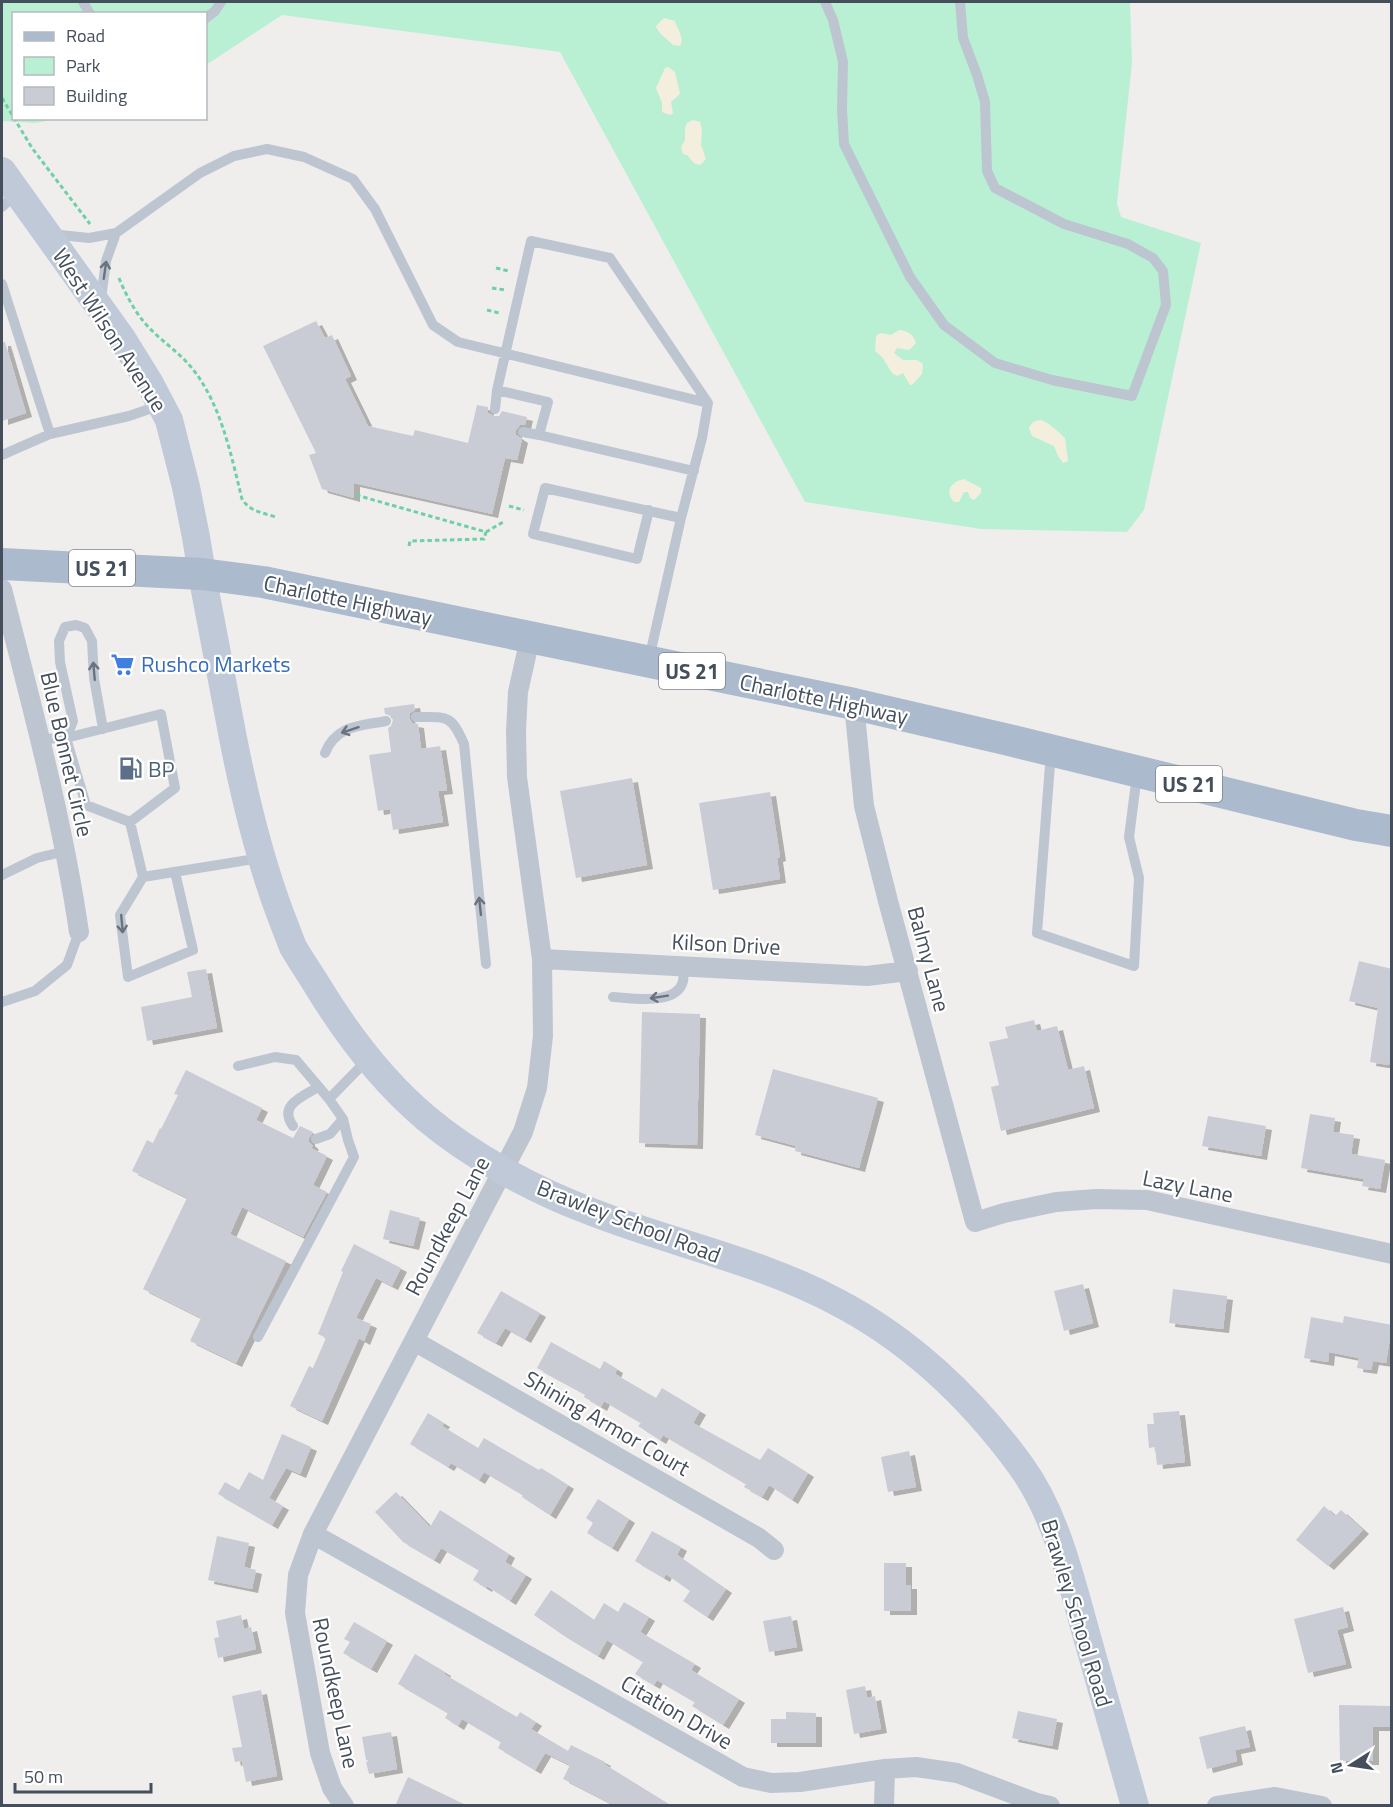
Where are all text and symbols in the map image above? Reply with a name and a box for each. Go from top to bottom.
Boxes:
legend [12,12,207,120]
text: Road [66,22,105,49]
text: Park [66,52,101,79]
text: Building [66,82,127,109]
street label: West Wilson Avenue [44,241,176,419]
one-way arrow [100,261,111,280]
road number: US 21 [69,550,135,586]
street label: Charlotte Highway [261,566,436,635]
place label: Rushco Markets [141,647,291,681]
supermarket icon: Rushco Markets [110,651,136,677]
road number: US 21 [659,653,725,689]
one-way arrow [88,662,99,682]
street label: Charlotte Highway [737,665,912,734]
street label: Blue Bonnet Circle [31,668,103,840]
one-way arrow [341,725,360,736]
place label: BP [148,752,175,786]
fuel station icon: BP [117,756,143,782]
road number: US 21 [1156,766,1222,802]
one-way arrow [474,896,485,916]
street label: Balmy Lane [899,903,959,1015]
one-way arrow [117,914,128,933]
street label: Kilson Drive [671,924,781,964]
one-way arrow [649,992,669,1003]
street label: Roundkeep Lane [396,1150,498,1302]
street label: Lazy Lane [1140,1161,1236,1211]
street label: Brawley School Road [532,1170,726,1272]
street label: Shining Armor Court [518,1362,697,1485]
street label: Brawley School Road [1032,1515,1122,1711]
street label: Roundkeep Lane [303,1614,369,1772]
street label: Citation Drive [615,1666,739,1758]
north arrow [1321,1735,1381,1795]
scale bar [15,1756,152,1794]
text: N [1323,1760,1349,1776]
text: 50 m [24,1763,63,1790]

